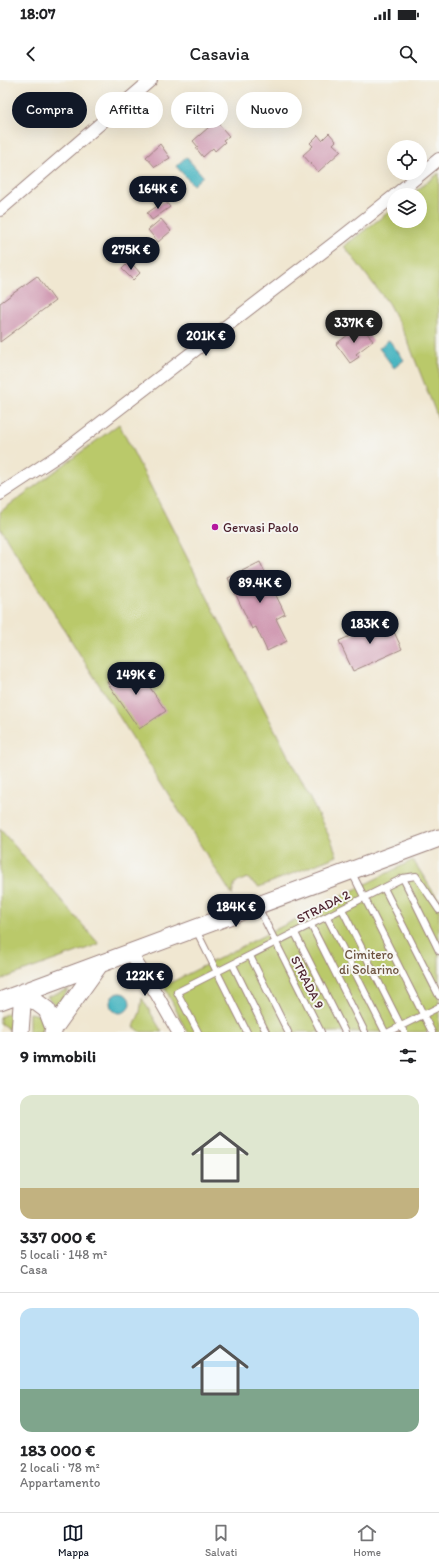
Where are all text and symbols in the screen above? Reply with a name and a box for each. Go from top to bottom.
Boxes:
text: 18:07 [20,5,56,23]
icon: back [20,43,42,65]
text: Casavia [189,43,250,65]
icon: search [397,43,419,65]
chip: Compra [12,92,87,128]
chip: Affitta [95,92,163,128]
chip: Filtri [171,92,228,128]
chip: Nuovo [236,92,302,128]
map controls [387,140,427,228]
button: locate [387,140,427,180]
pin: 164K € [125,176,191,210]
text: 164K € [138,181,178,196]
button: layers [387,188,427,228]
pin: 275K € [98,237,164,271]
text: 275K € [112,242,150,257]
pin: 337K € [321,310,387,344]
text: 337K € [334,315,374,330]
pin: 201K € [173,323,239,357]
text: 201K € [186,328,226,343]
place label: Gervasi Paolo [223,520,299,535]
marker: Gervasi Paolo [210,522,220,532]
pin: 89.4K € [223,570,297,604]
text: 89.4K € [238,575,282,590]
pin: 183K € [337,611,403,645]
text: 183K € [351,616,389,631]
pin: 149K € [103,662,169,696]
text: 149K € [116,667,156,682]
street label: STRADA 2 [294,887,352,926]
pin: 184K € [203,894,269,928]
text: 184K € [216,899,256,914]
park label: Cimitero di Solarino [339,947,399,977]
street label: STRADA 9 [288,953,327,1011]
pin: 122K € [112,963,178,997]
text: 122K € [126,968,164,983]
icon: filters [397,1045,419,1067]
text: 9 immobili [20,1046,96,1066]
icon: home [184,1121,256,1193]
text: 337 000 € [20,1227,96,1247]
text: 5 locali · 148 m² [20,1247,107,1262]
text: Casa [20,1262,47,1277]
icon: home [184,1334,256,1406]
text: 183 000 € [20,1440,95,1460]
text: 2 locali · 78 m² [20,1460,100,1475]
text: Appartamento [20,1475,100,1490]
tab: Mappa [58,1522,89,1559]
tab: Salvati [205,1522,237,1559]
tab: Home [353,1522,381,1559]

